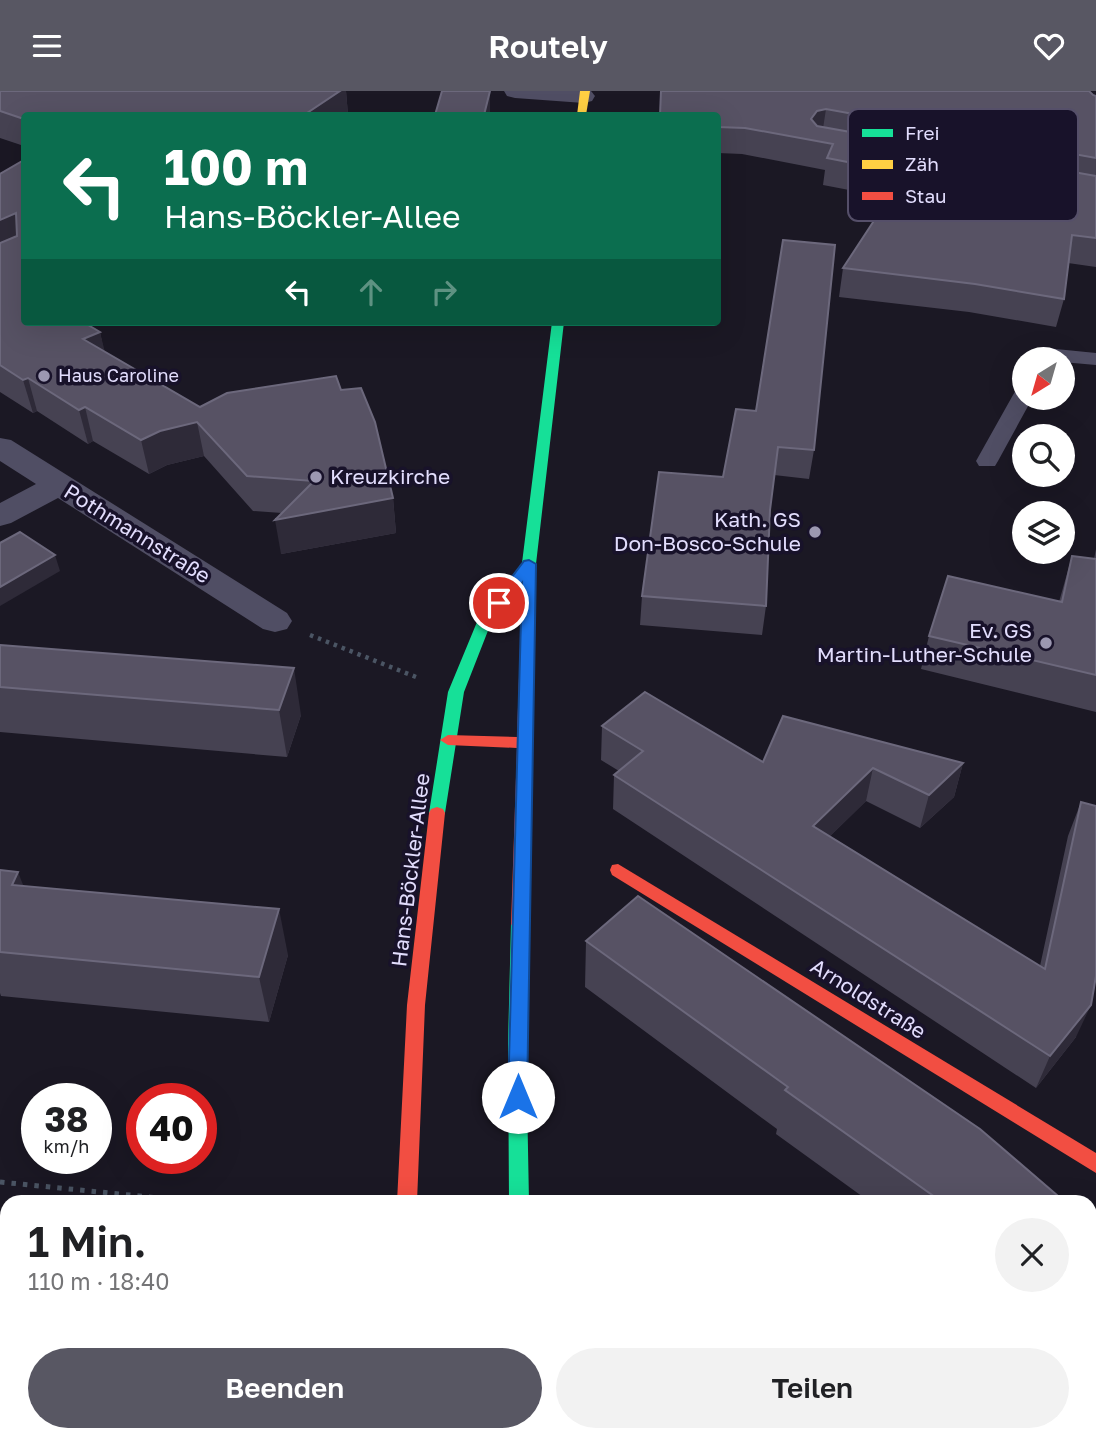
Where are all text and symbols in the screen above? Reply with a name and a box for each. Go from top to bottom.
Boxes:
icon: menu [28,27,66,65]
text: Routely [488,27,608,65]
icon: heart [1030,27,1068,65]
legend [848,109,1078,221]
text: Frei [905,121,940,144]
text: 100 m [164,137,308,196]
icon: left [49,140,140,231]
text: Zäh [905,152,939,175]
text: Stau [905,184,947,207]
text: Hans-Böckler-Allee [164,197,461,235]
icon: left [279,273,317,311]
icon: ahead [352,273,390,311]
icon: right [425,273,463,311]
north arrow [1012,347,1074,409]
map controls [1012,347,1075,564]
place label: Haus Caroline [58,364,179,386]
marker: Haus Caroline [36,368,52,384]
button: search [1012,424,1075,487]
place label: Kreuzkirche [330,463,450,489]
marker: Kreuzkirche [308,469,324,485]
street label: Pothmannstraße [60,478,215,589]
button: layers [1012,501,1075,564]
place label: Kath. GS Don-Bosco-Schule [614,506,801,556]
marker: Kath. GS Don-Bosco-Schule [807,524,823,540]
pin [469,573,529,633]
icon: arrive [480,584,518,622]
place label: Ev. GS Martin-Luther-Schule [817,617,1032,667]
marker: Ev. GS Martin-Luther-Schule [1038,635,1054,651]
street label: Hans-Böckler-Allee [385,772,435,968]
street label: Arnoldstraße [806,952,931,1044]
position arrow [481,1060,555,1134]
speed limit sign: 40 [126,1083,217,1174]
text: 38 [45,1098,88,1140]
text: km/h [44,1135,89,1157]
text: 1 Min. [28,1216,146,1266]
button: close [995,1218,1069,1292]
text: 110 m · 18:40 [28,1267,169,1295]
button: Beenden [28,1348,542,1428]
button: Teilen [556,1348,1069,1428]

